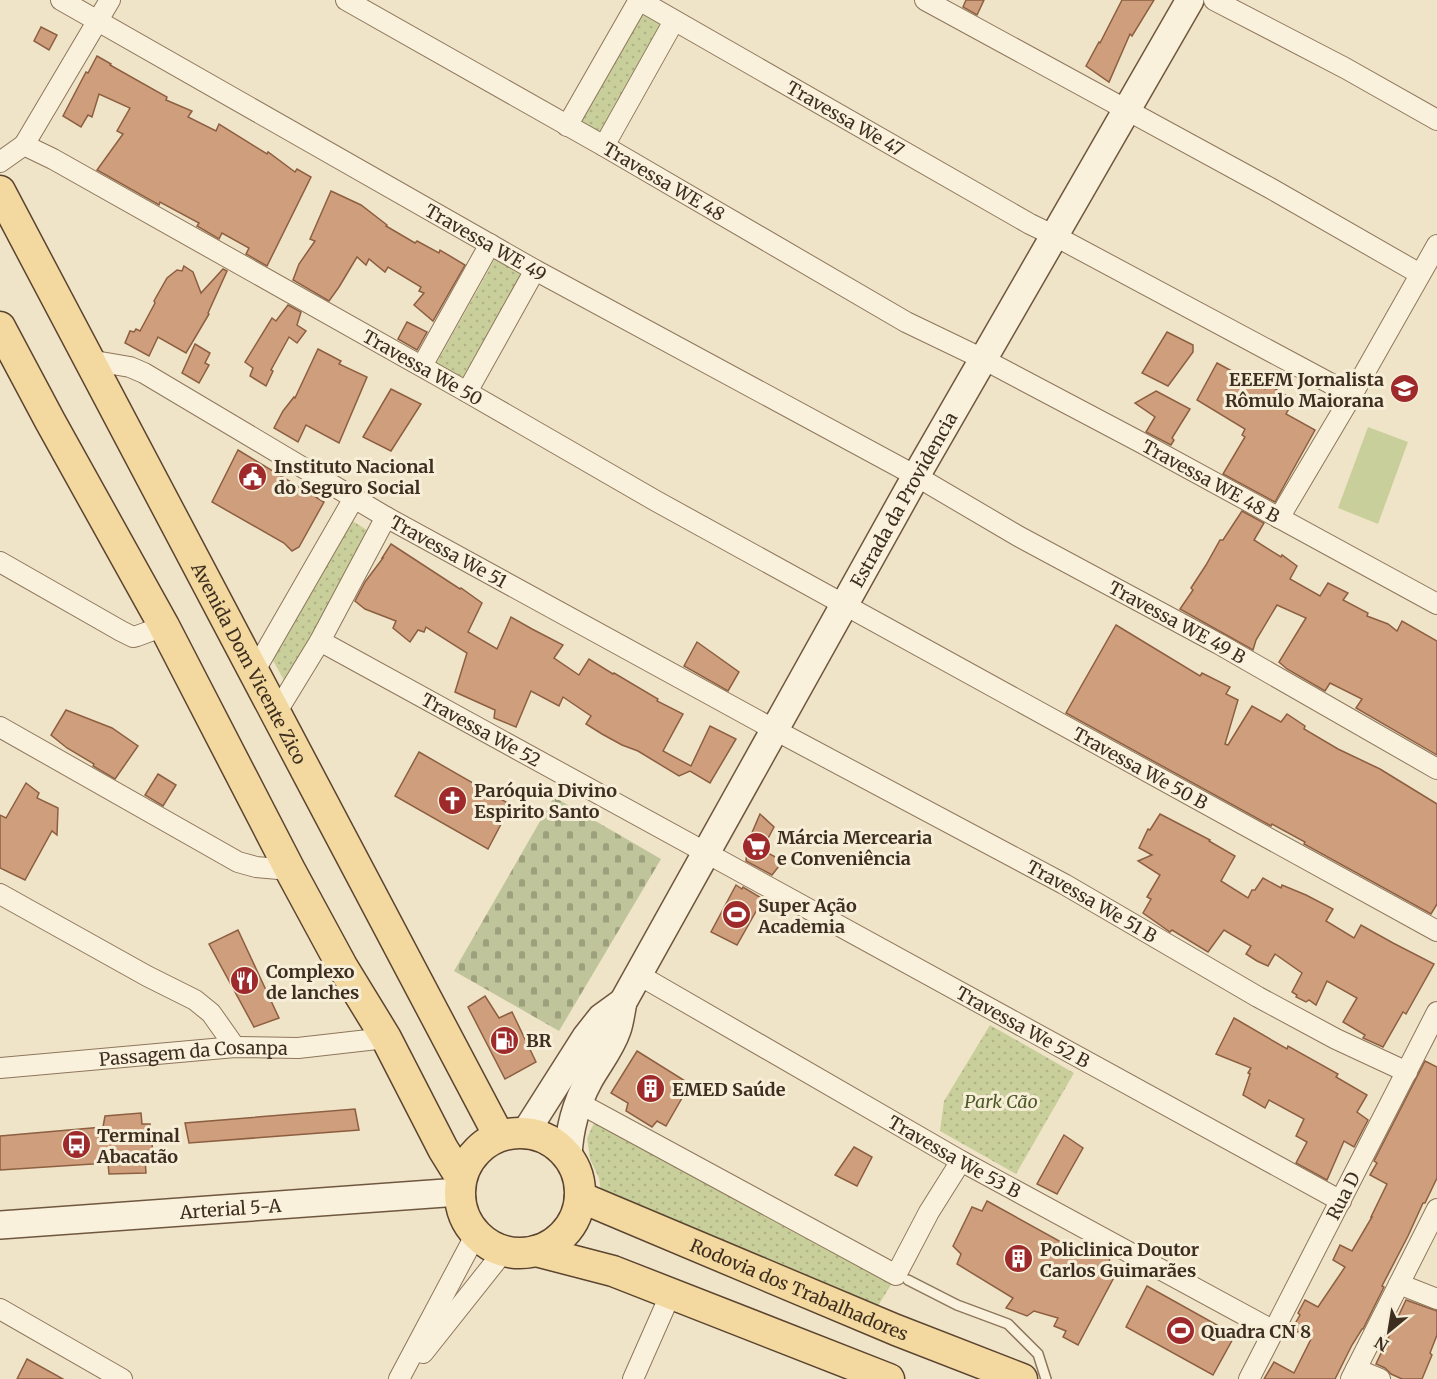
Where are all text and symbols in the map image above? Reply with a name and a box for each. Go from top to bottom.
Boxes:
street label: Travessa We 47 [783,76,908,161]
street label: Travessa WE 48 [599,137,729,225]
street label: Travessa WE 49 [421,198,551,286]
street label: Travessa We 50 [359,324,487,410]
place label: EEEFM Jornalista Rômulo Maiorana [1225,368,1384,412]
school or university icon: EEEFM Jornalista Rômulo Maiorana [1389,373,1421,405]
street label: Estrada da Providencia [845,407,962,591]
street label: Travessa WE 48 B [1138,434,1284,528]
place label: Instituto Nacional do Seguro Social [274,455,434,499]
public building icon: Instituto Nacional do Seguro Social [237,460,269,492]
street label: Travessa We 51 [386,510,511,593]
street label: Avenida Dom Vicente Zico [186,558,312,768]
street label: Travessa WE 49 B [1105,575,1250,668]
street label: Travessa We 52 [418,688,545,771]
street label: Travessa We 50 B [1069,721,1212,814]
place label: Paróquia Divino Espirito Santo [474,779,617,823]
church icon: Paróquia Divino Espirito Santo [437,784,469,816]
place label: Márcia Mercearia e Conveniência [777,826,932,870]
supermarket icon: Márcia Mercearia e Conveniência [740,831,772,863]
street label: Travessa We 51 B [1023,855,1161,947]
place label: Super Ação Academia [757,894,857,938]
sports icon: Super Ação Academia [721,899,753,931]
place label: Complexo de lanches [266,960,359,1004]
restaurant icon: Complexo de lanches [229,965,261,997]
street label: Travessa We 52 B [952,981,1094,1073]
fuel station icon: BR [489,1024,521,1056]
place label: BR [526,1029,551,1052]
street label: Passagem da Cosanpa [98,1035,288,1071]
building icon: EMED Saúde [635,1073,667,1105]
place label: EMED Saúde [672,1078,786,1101]
park label: Park Cão [964,1090,1038,1113]
street label: Travessa We 53 B [884,1110,1025,1203]
place label: Terminal Abacatão [96,1124,180,1168]
bus stop icon: Terminal Abacatão [60,1129,92,1161]
street label: Rua D [1321,1168,1365,1224]
street label: Arterial 5-A [178,1193,282,1224]
street label: Rodovia dos Trabalhadores [687,1233,912,1345]
place label: Policlinica Doutor Carlos Guimarães [1040,1238,1199,1282]
building icon: Policlinica Doutor Carlos Guimarães [1003,1243,1035,1275]
north arrow [1359,1301,1419,1361]
sports icon: Quadra CN 8 [1164,1315,1196,1347]
place label: Quadra CN 8 [1201,1320,1311,1343]
text: N [1371,1332,1392,1356]

